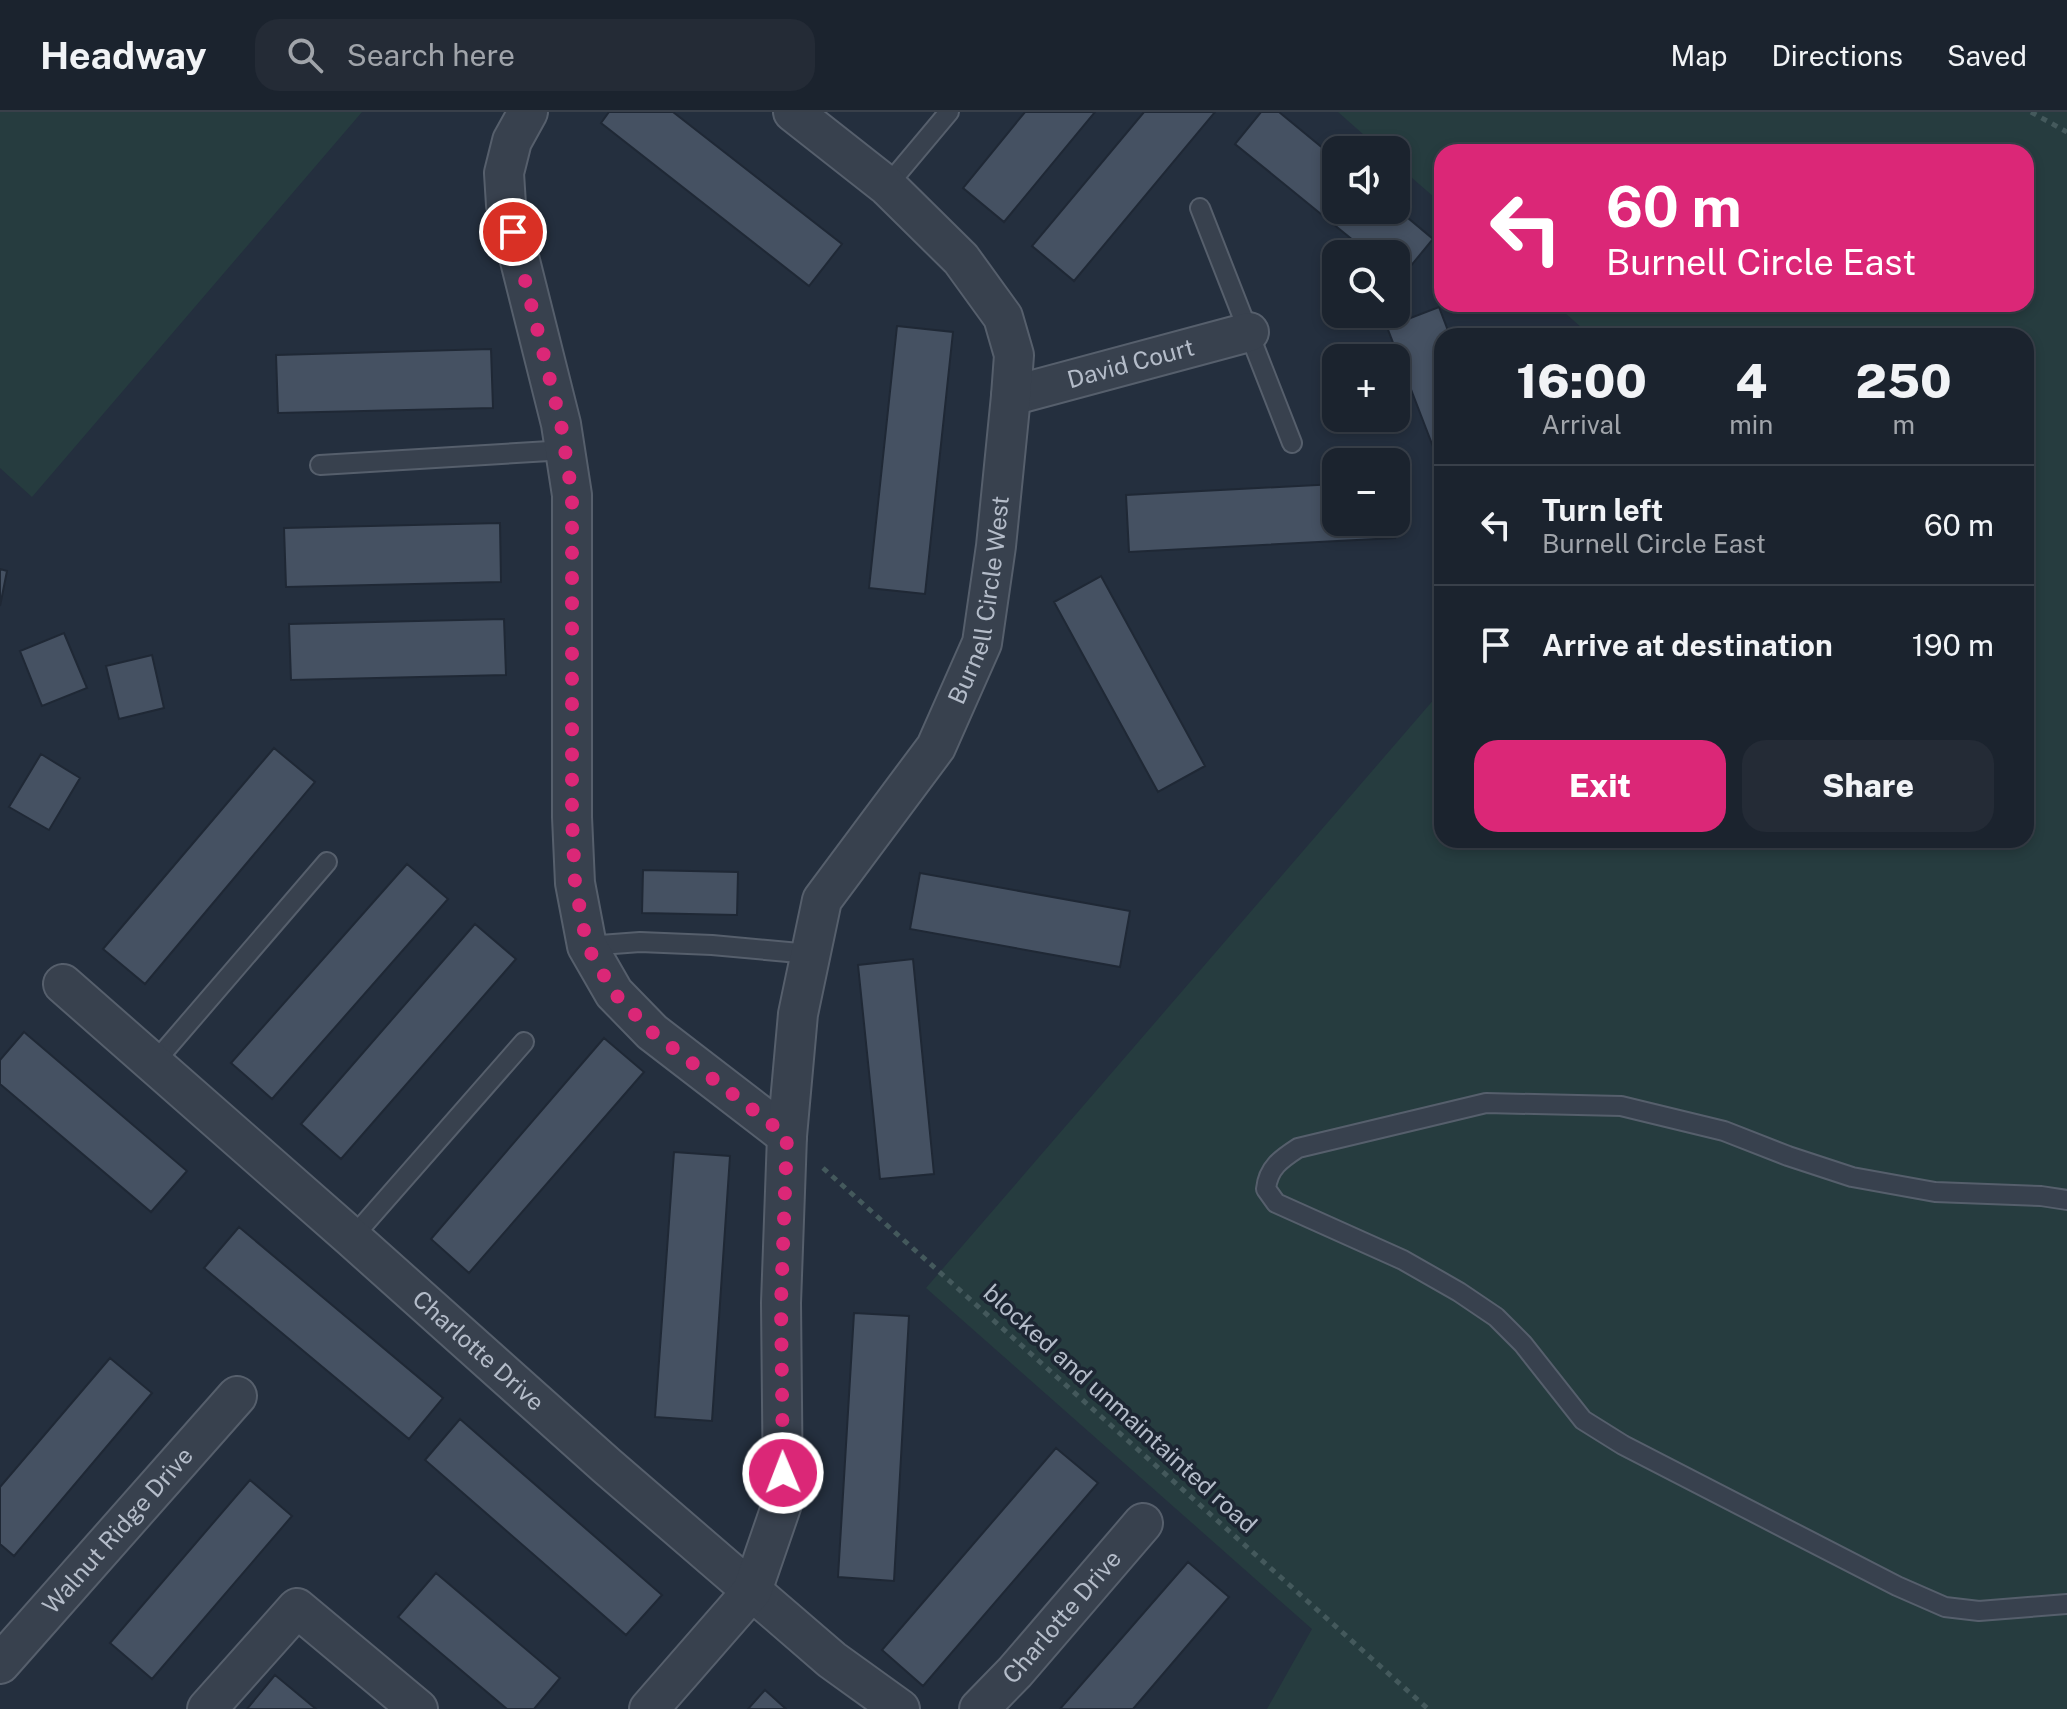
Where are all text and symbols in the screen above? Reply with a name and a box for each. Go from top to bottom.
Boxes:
search box [255,19,815,91]
text: Headway [40,33,207,78]
icon: search [283,33,327,77]
text: Search here [347,37,515,73]
text: Map [1671,39,1727,72]
text: Directions [1771,39,1903,72]
text: Saved [1947,39,2027,72]
map controls [1322,136,1410,536]
button: sound [1322,136,1410,224]
text: 60 m [1606,174,1742,240]
icon: left [1474,176,1578,280]
pin [479,198,547,266]
icon: arrive [491,210,535,254]
button: search [1322,240,1410,328]
text: Burnell Circle East [1606,241,1916,283]
street label: David Court [1064,332,1197,393]
button: + [1322,344,1410,432]
text: 16:00 [1516,352,1647,409]
text: 4 [1735,352,1767,409]
text: 250 [1856,352,1952,409]
text: Arrival [1541,409,1622,440]
text: min [1729,409,1773,440]
text: m [1892,409,1915,440]
button: − [1322,448,1410,536]
text: Turn left [1542,492,1663,528]
street label: Burnell Circle West [942,494,1014,708]
icon: left [1474,503,1518,547]
text: 60 m [1924,507,1994,543]
text: Burnell Circle East [1542,528,1766,559]
icon: arrive [1474,623,1518,667]
text: Arrive at destination [1542,627,1833,663]
text: 190 m [1912,627,1994,663]
button: Exit [1474,740,1726,832]
button: Share [1742,740,1994,832]
street label: blocked and unmaintainted road [978,1278,1263,1538]
street label: Charlotte Drive [407,1284,550,1416]
position arrow [741,1431,825,1515]
street label: Walnut Ridge Drive [36,1441,198,1619]
street label: Charlotte Drive [997,1544,1126,1689]

